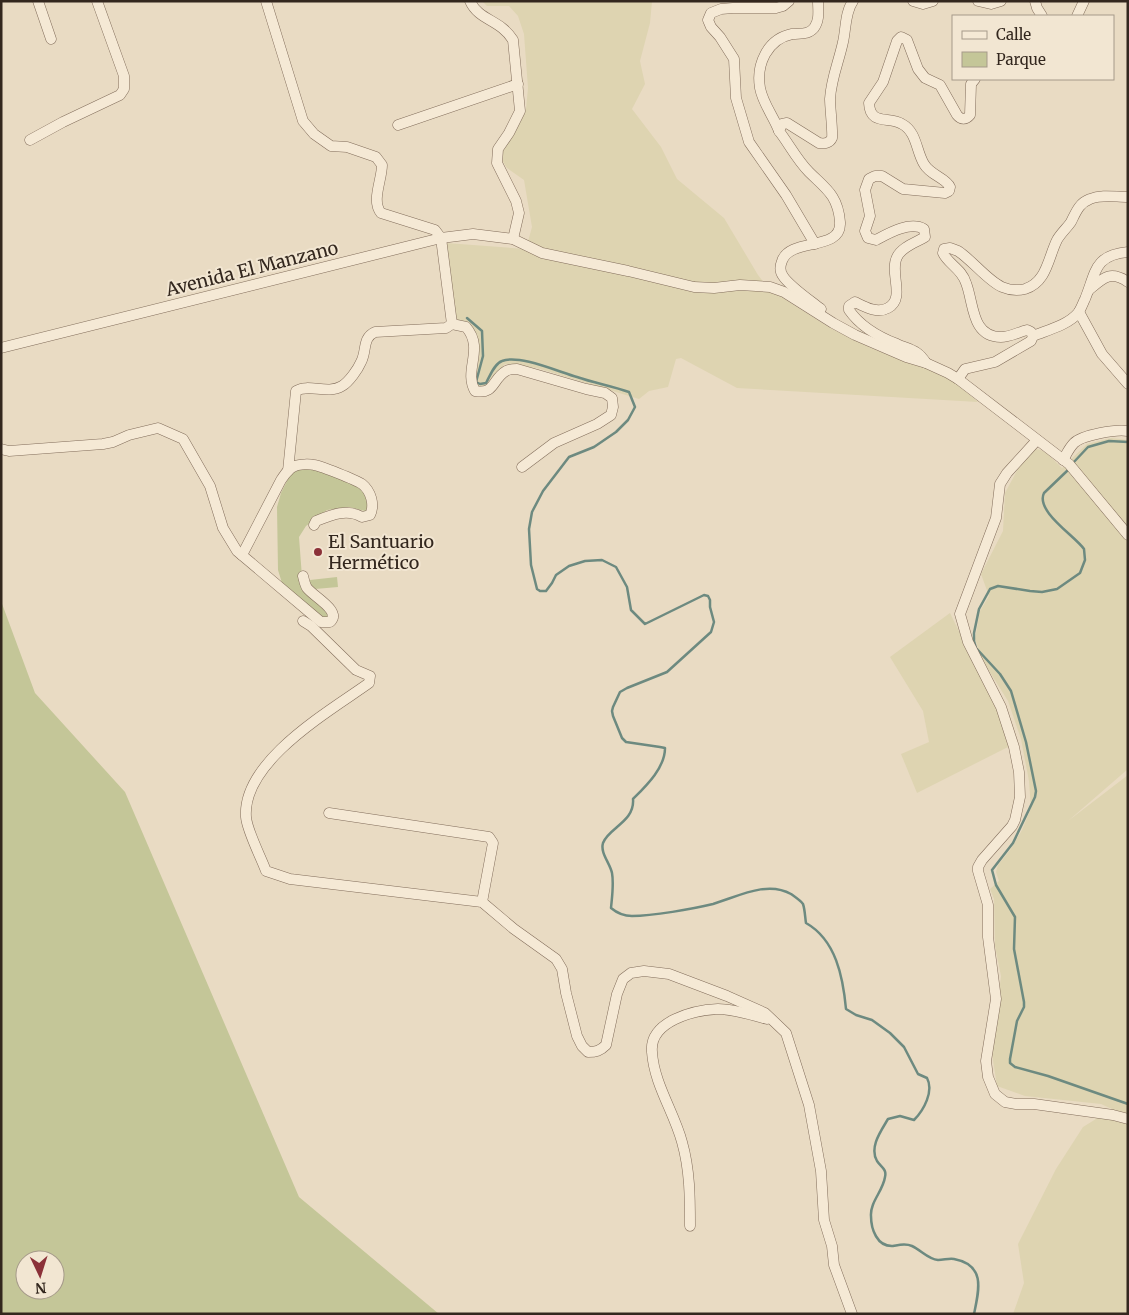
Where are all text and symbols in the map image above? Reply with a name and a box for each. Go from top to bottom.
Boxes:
legend [952,15,1114,80]
text: Calle [996,25,1031,44]
text: Parque [996,50,1046,69]
street label: Avenida El Manzano [162,236,340,301]
place label: El Santuario Hermético [328,530,434,574]
marker: El Santuario Hermético [312,546,324,558]
north arrow [15,1250,65,1300]
text: N [35,1279,47,1297]

